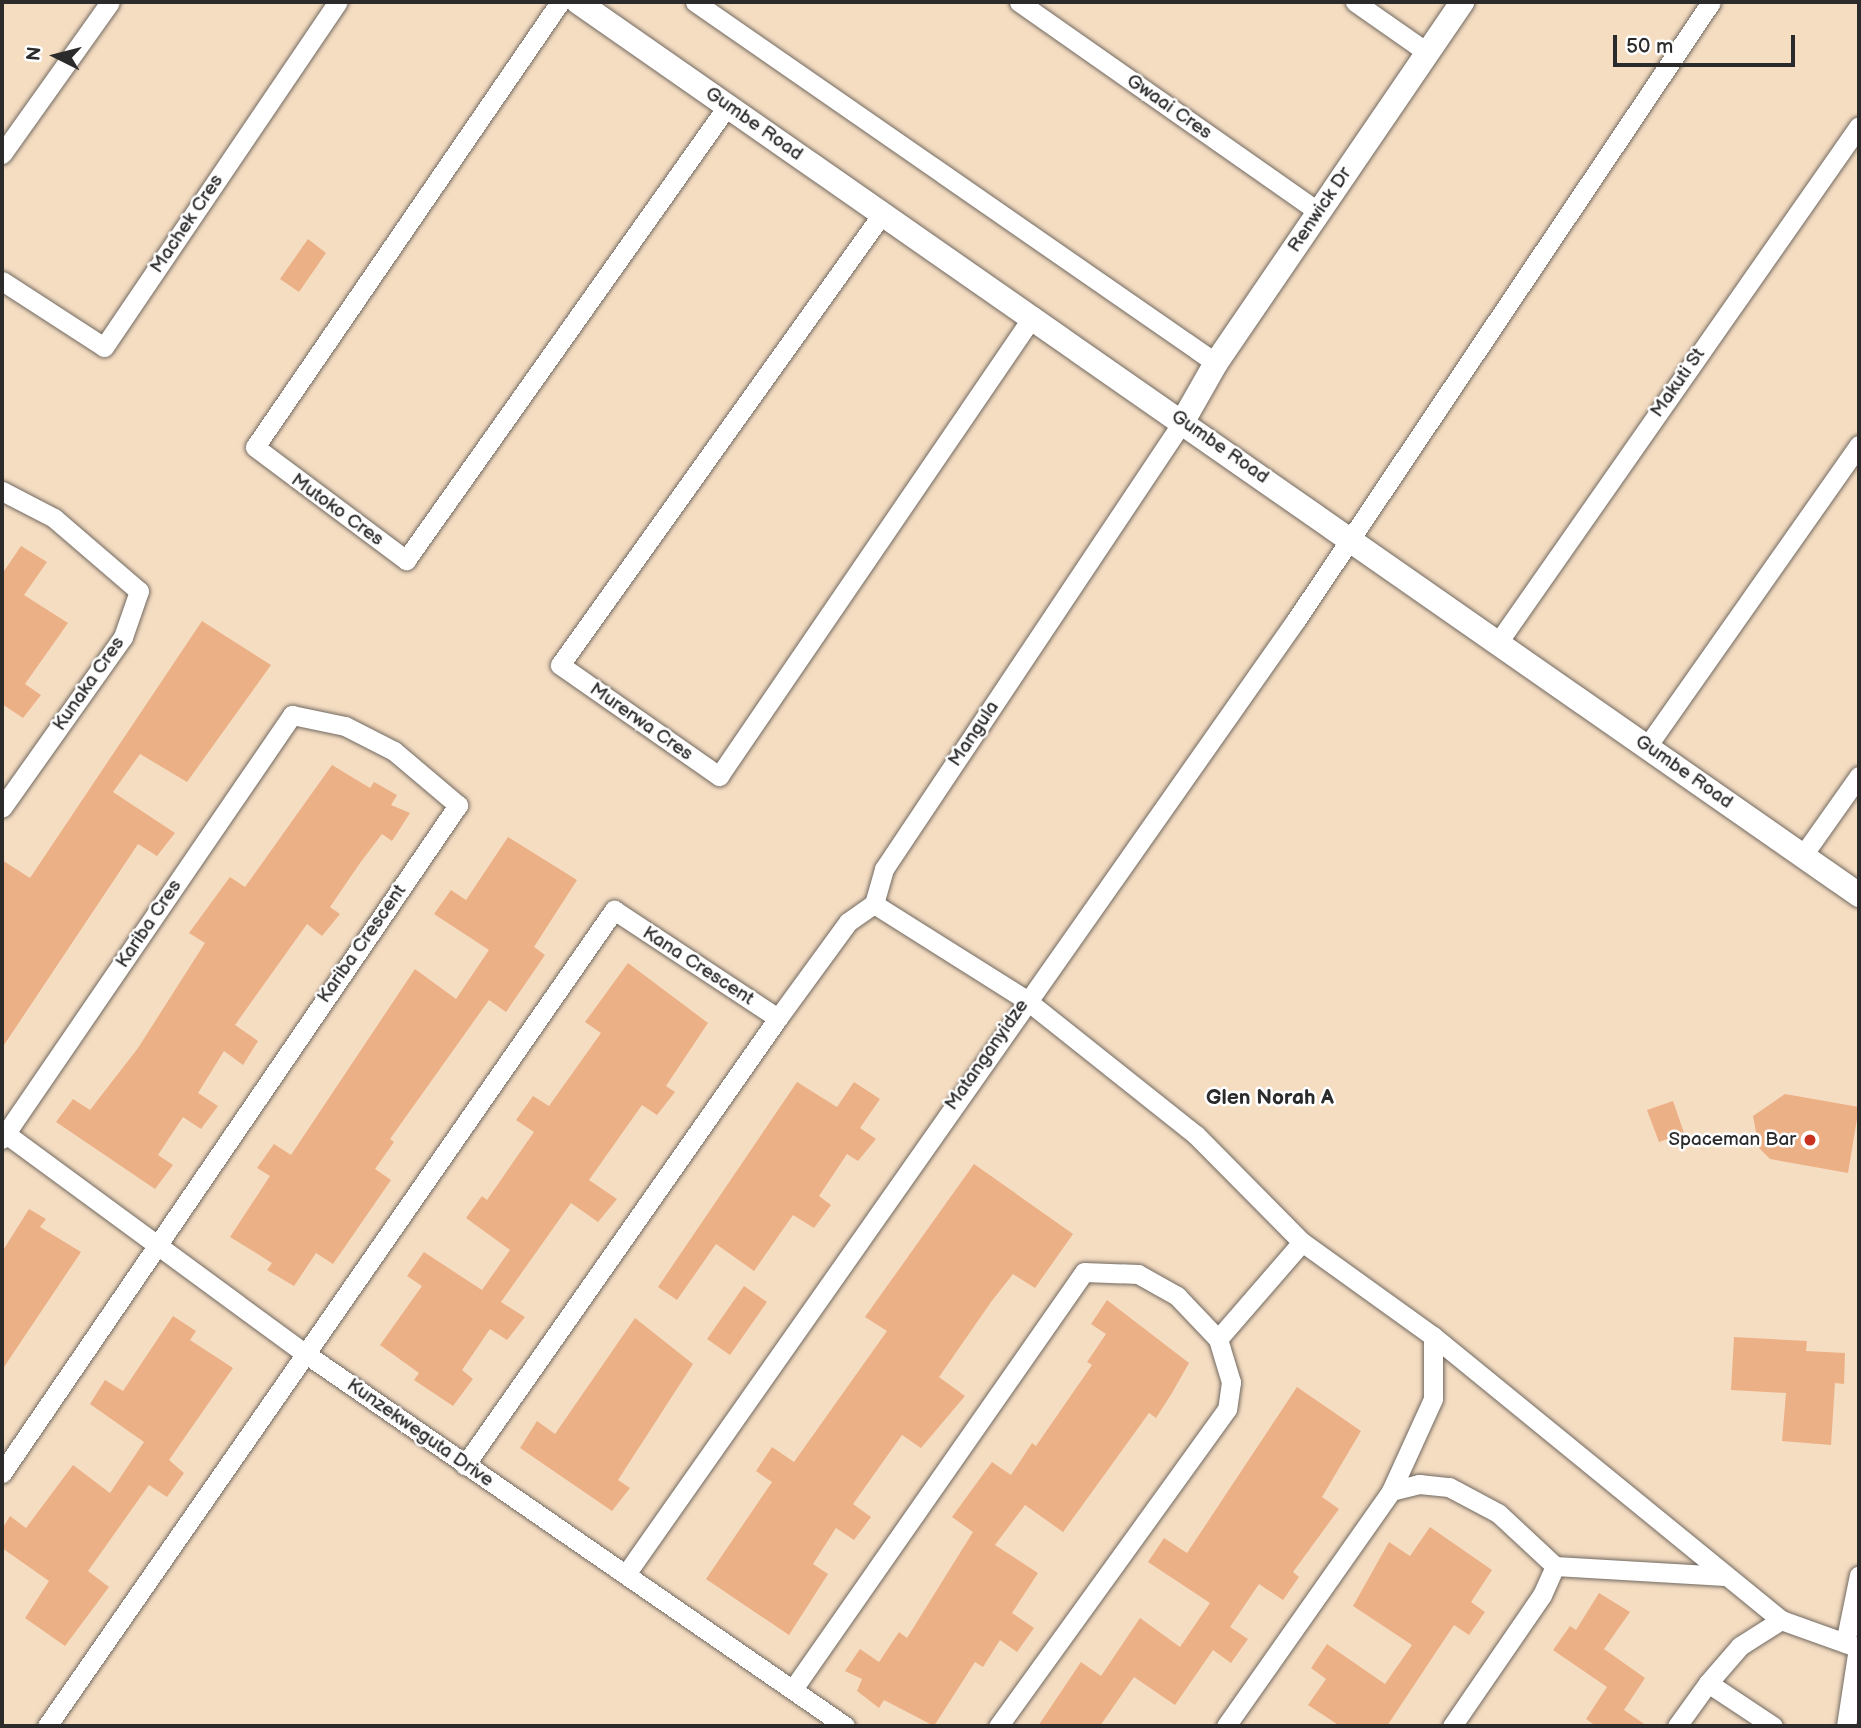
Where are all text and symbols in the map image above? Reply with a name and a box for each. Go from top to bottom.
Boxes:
north arrow [21,21,91,91]
scale bar [1616,21,1798,65]
text: 50 m [1626,34,1673,59]
text: N [22,45,47,62]
street label: Gwaai Cres [1122,69,1216,145]
street label: Gumbe Road [701,82,807,166]
street label: Renwick Dr [1283,163,1357,257]
street label: Machek Cres [146,170,228,278]
street label: Makuti St [1646,344,1710,422]
street label: Gumbe Road [1167,405,1273,489]
street label: Mutoko Cres [286,469,388,551]
street label: Kunaka Cres [48,633,130,735]
street label: Murerwa Cres [585,678,697,766]
street label: Mangula [944,697,1004,771]
street label: Gumbe Road [1631,730,1737,814]
street label: Kariba Cres [111,876,187,972]
street label: Kariba Crescent [313,880,411,1008]
street label: Kana Crescent [638,922,758,1010]
street label: Matanganyidze [940,995,1034,1115]
district label: Glen Norah A [1206,1085,1334,1111]
place label: Spaceman Bar [1668,1129,1796,1151]
marker: Spaceman Bar [1802,1132,1818,1148]
street label: Kunzekweguta Drive [342,1374,498,1492]

